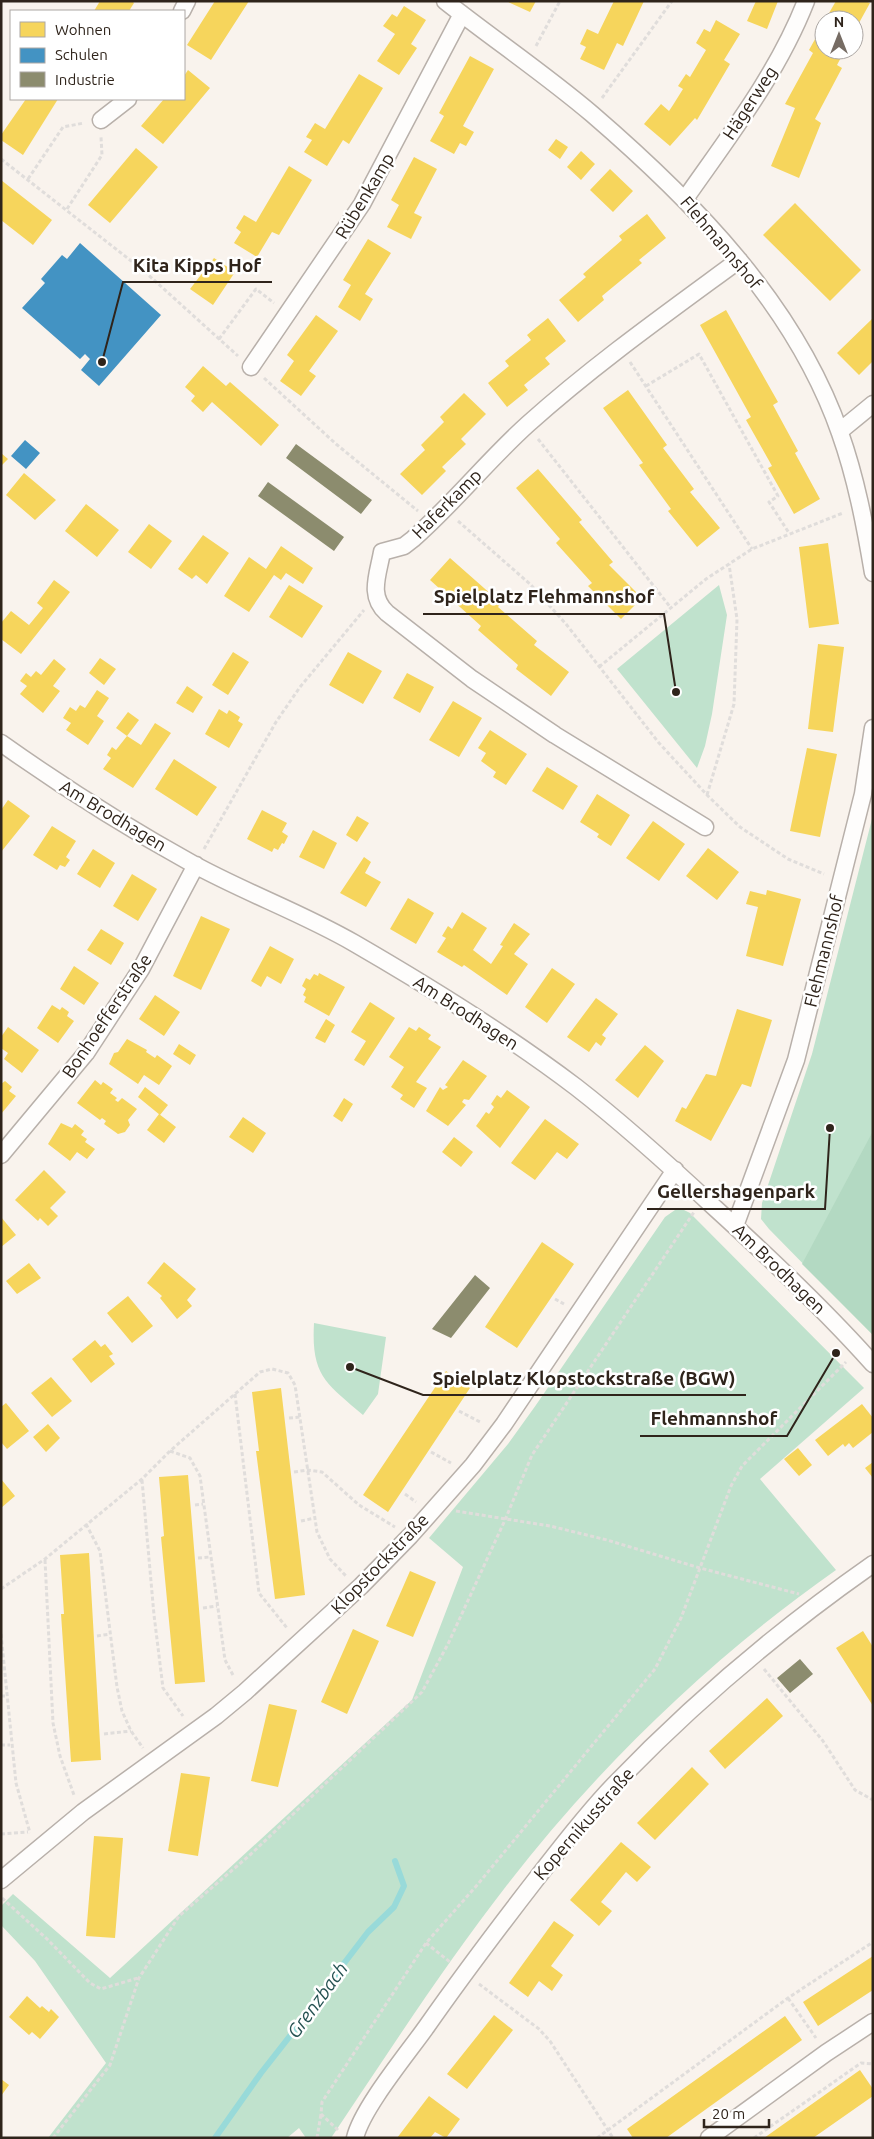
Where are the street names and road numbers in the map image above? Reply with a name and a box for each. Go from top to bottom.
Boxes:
street label: Hägerweg [718,62,780,143]
street label: Rübenkamp [331,149,398,242]
street label: Flehmannshof [677,192,767,293]
street label: Haferkamp [407,464,485,542]
street label: Am Brodhagen [57,775,170,855]
street label: Flehmannshof [799,892,847,1009]
street label: Bonhoefferstraße [57,950,155,1081]
street label: Am Brodhagen [410,971,523,1053]
street label: Am Brodhagen [729,1219,830,1317]
street label: Klopstockstraße [326,1509,432,1617]
street label: Kopernikusstraße [529,1763,637,1884]

